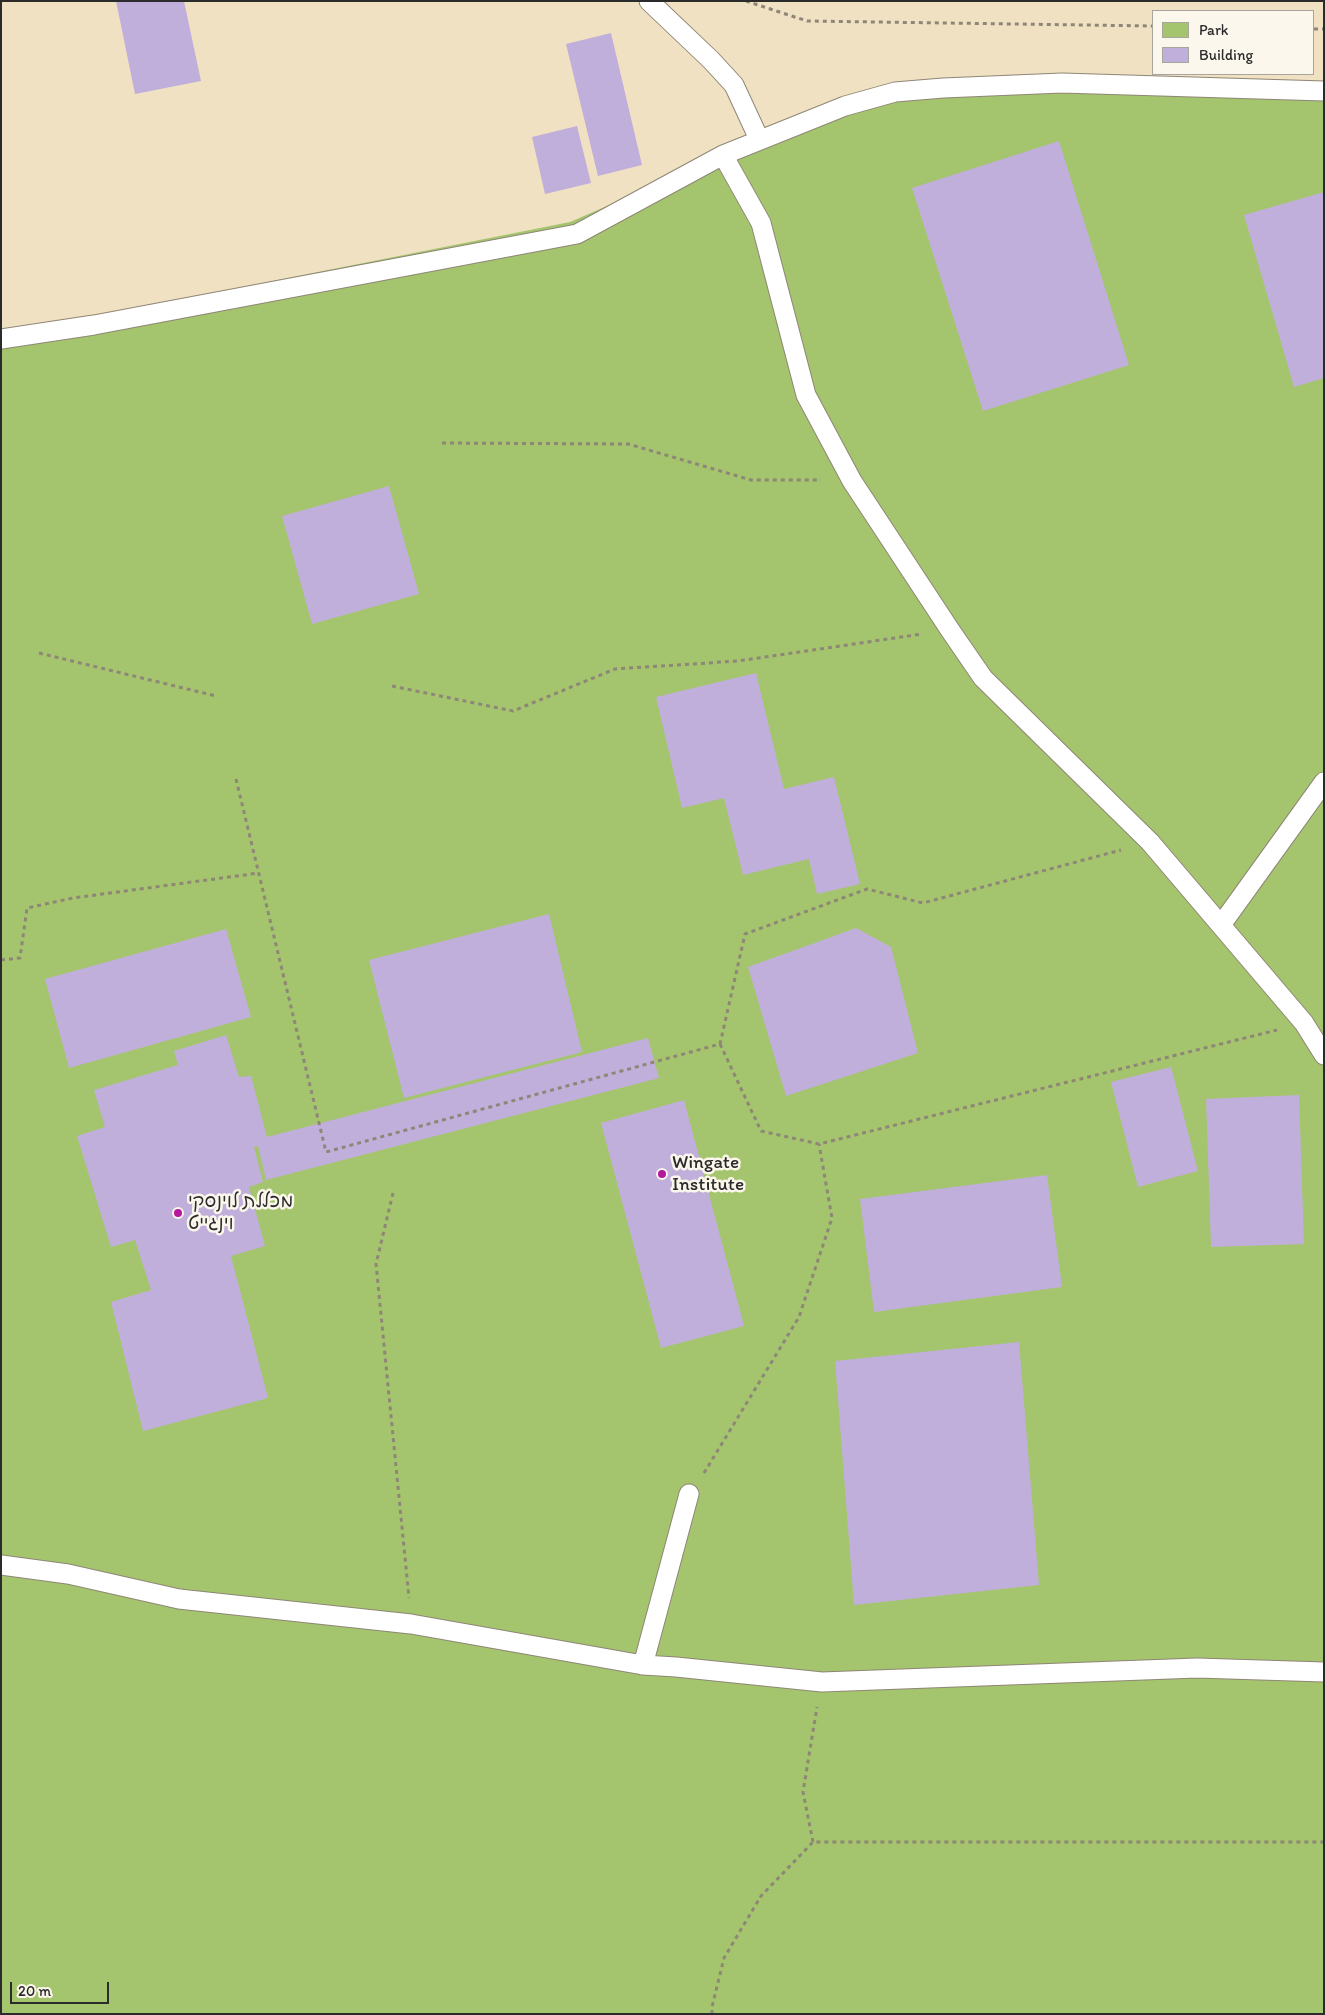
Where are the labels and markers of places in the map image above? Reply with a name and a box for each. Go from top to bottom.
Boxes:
place label: Wingate Institute [672,1152,744,1196]
marker: Wingate Institute [656,1168,668,1180]
place label: מכללת לוינסקי וינגייט [188,1191,293,1235]
marker: מכללת לוינסקי וינגייט [172,1207,184,1219]

